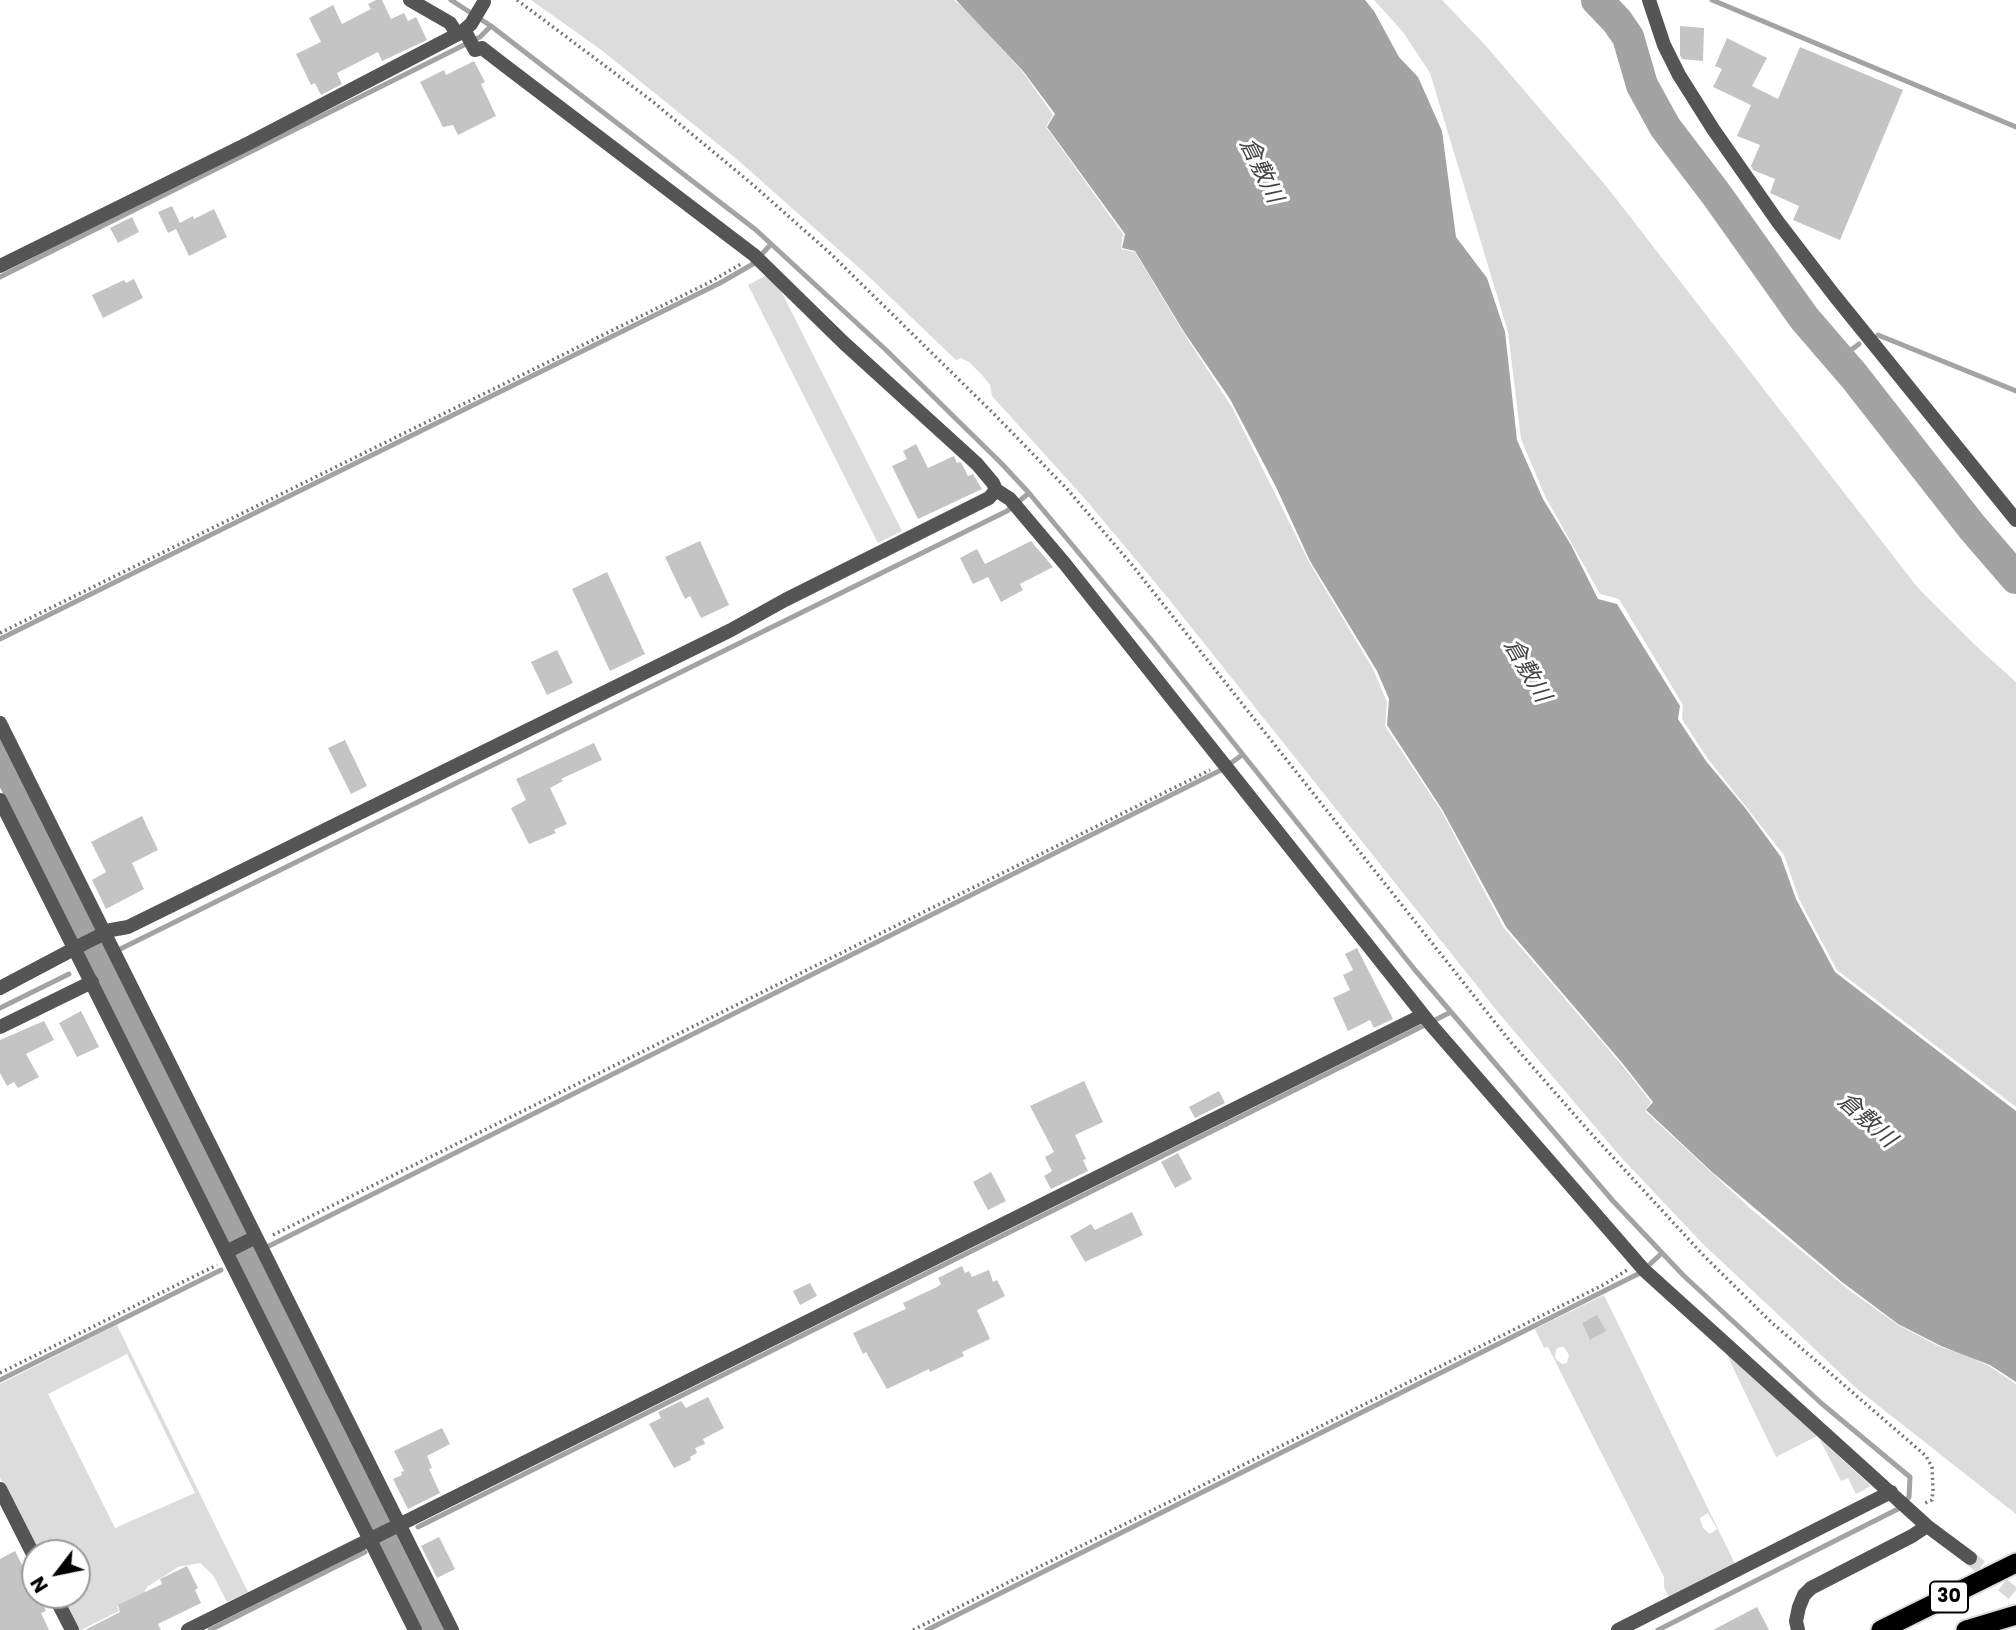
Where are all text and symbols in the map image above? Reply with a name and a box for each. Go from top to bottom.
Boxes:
water label: 倉敷川 [1232,134,1288,208]
water label: 倉敷川 [1497,634,1555,708]
water label: 倉敷川 [1831,1088,1901,1154]
north arrow [21,1539,91,1609]
text: N [24,1571,55,1598]
road number: 30 [1930,1582,1968,1612]

